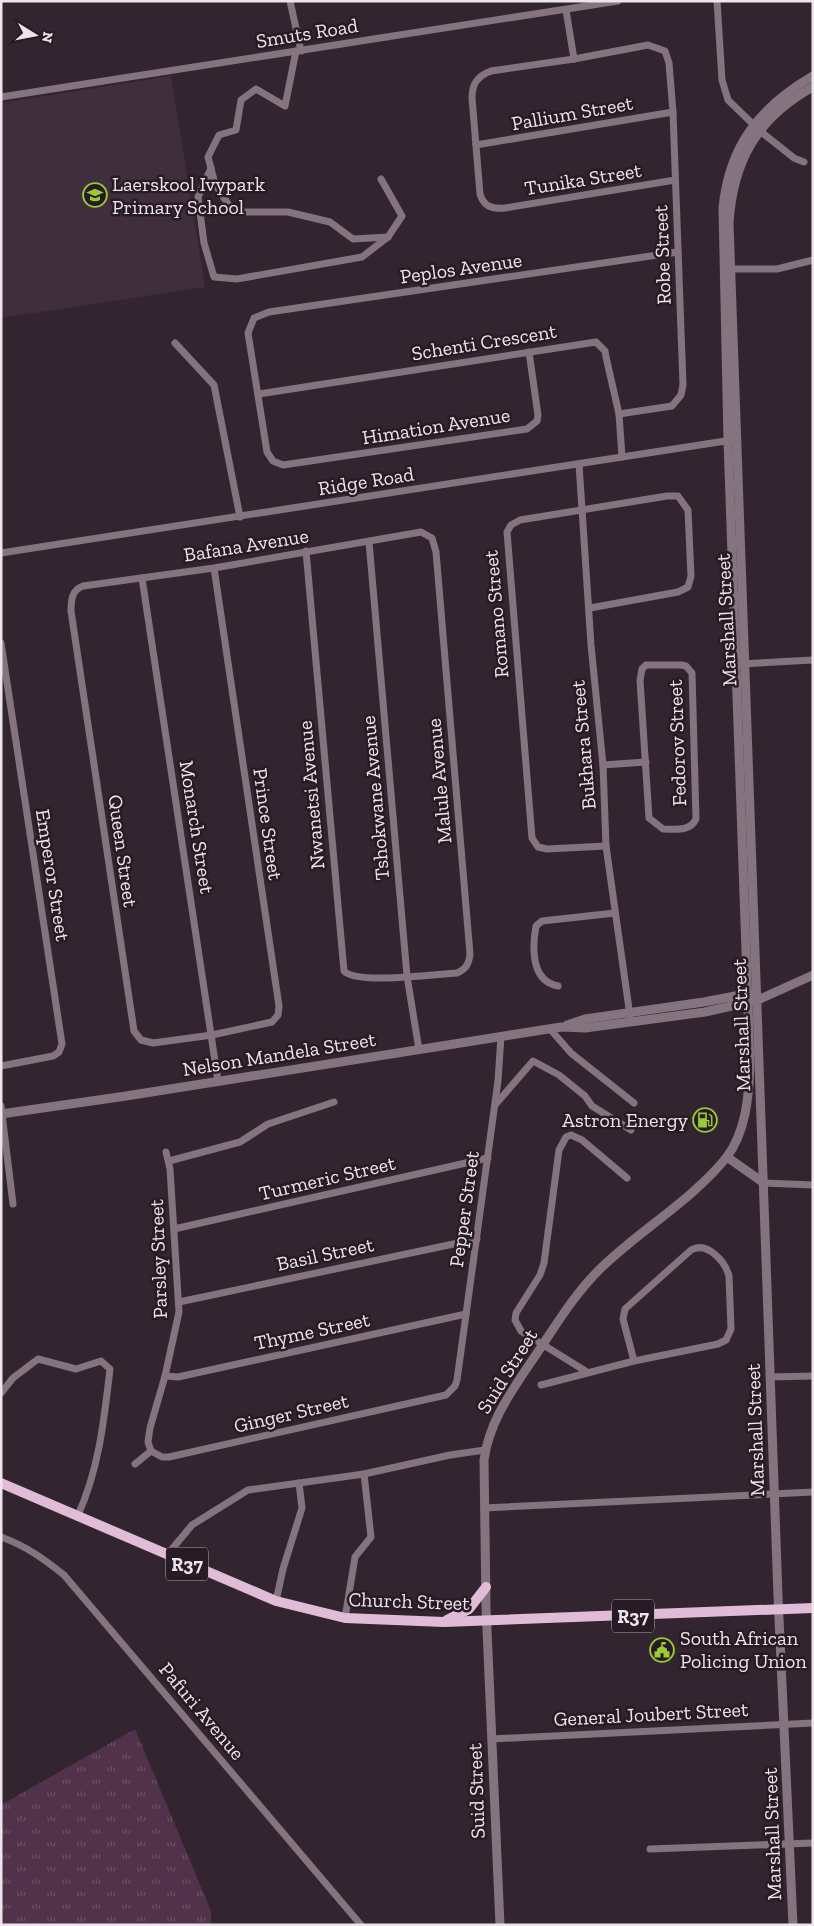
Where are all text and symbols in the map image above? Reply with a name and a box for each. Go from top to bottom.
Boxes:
north arrow [10,10,60,60]
street label: Smuts Road [254,13,360,53]
text: N [38,30,57,44]
street label: Pallium Street [509,90,635,135]
street label: Tunika Street [523,158,644,200]
place label: Laerskool Ivypark Primary School [112,172,266,219]
school or university icon: Laerskool Ivypark Primary School [82,182,108,208]
street label: Robe Street [648,204,676,305]
street label: Peplos Avenue [398,248,524,288]
street label: Schenti Crescent [410,319,559,365]
street label: Himation Avenue [360,402,512,450]
street label: Ridge Road [316,462,416,500]
street label: Bafana Avenue [182,523,310,567]
street label: Romano Street [478,549,514,679]
street label: Marshall Street [711,552,741,687]
street label: Bukhara Street [565,679,601,811]
street label: Fedorov Street [663,679,691,807]
street label: Tshokwane Avenue [356,715,394,881]
street label: Malule Avenue [422,717,456,845]
street label: Nwanetsi Avenue [293,720,329,870]
street label: Monarch Street [175,759,219,896]
street label: Prince Street [248,766,288,882]
street label: Queen Street [103,793,143,909]
street label: Emperor Street [31,807,75,943]
street label: Marshall Street [727,958,755,1092]
street label: Nelson Mandela Street [181,1027,378,1081]
fuel station icon: Astron Energy [692,1107,718,1133]
place label: Astron Energy [562,1108,689,1132]
street label: Pepper Street [444,1149,484,1269]
street label: Turmeric Street [256,1151,398,1205]
street label: Parsley Street [144,1198,172,1319]
street label: Basil Street [274,1232,376,1276]
street label: Thyme Street [252,1307,372,1355]
street label: Suid Street [471,1324,543,1418]
street label: Marshall Street [741,1363,769,1497]
street label: Ginger Street [232,1388,351,1438]
road number: R37 [166,1548,208,1580]
street label: Church Street [348,1587,471,1615]
road number: R37 [612,1600,654,1632]
place label: South African Policing Union [680,1626,807,1673]
public building icon: South African Policing Union [649,1637,675,1663]
street label: Pafuri Avenue [154,1657,250,1765]
street label: General Joubert Street [553,1697,749,1731]
street label: Suid Street [462,1742,490,1839]
street label: Marshall Street [758,1767,786,1901]

